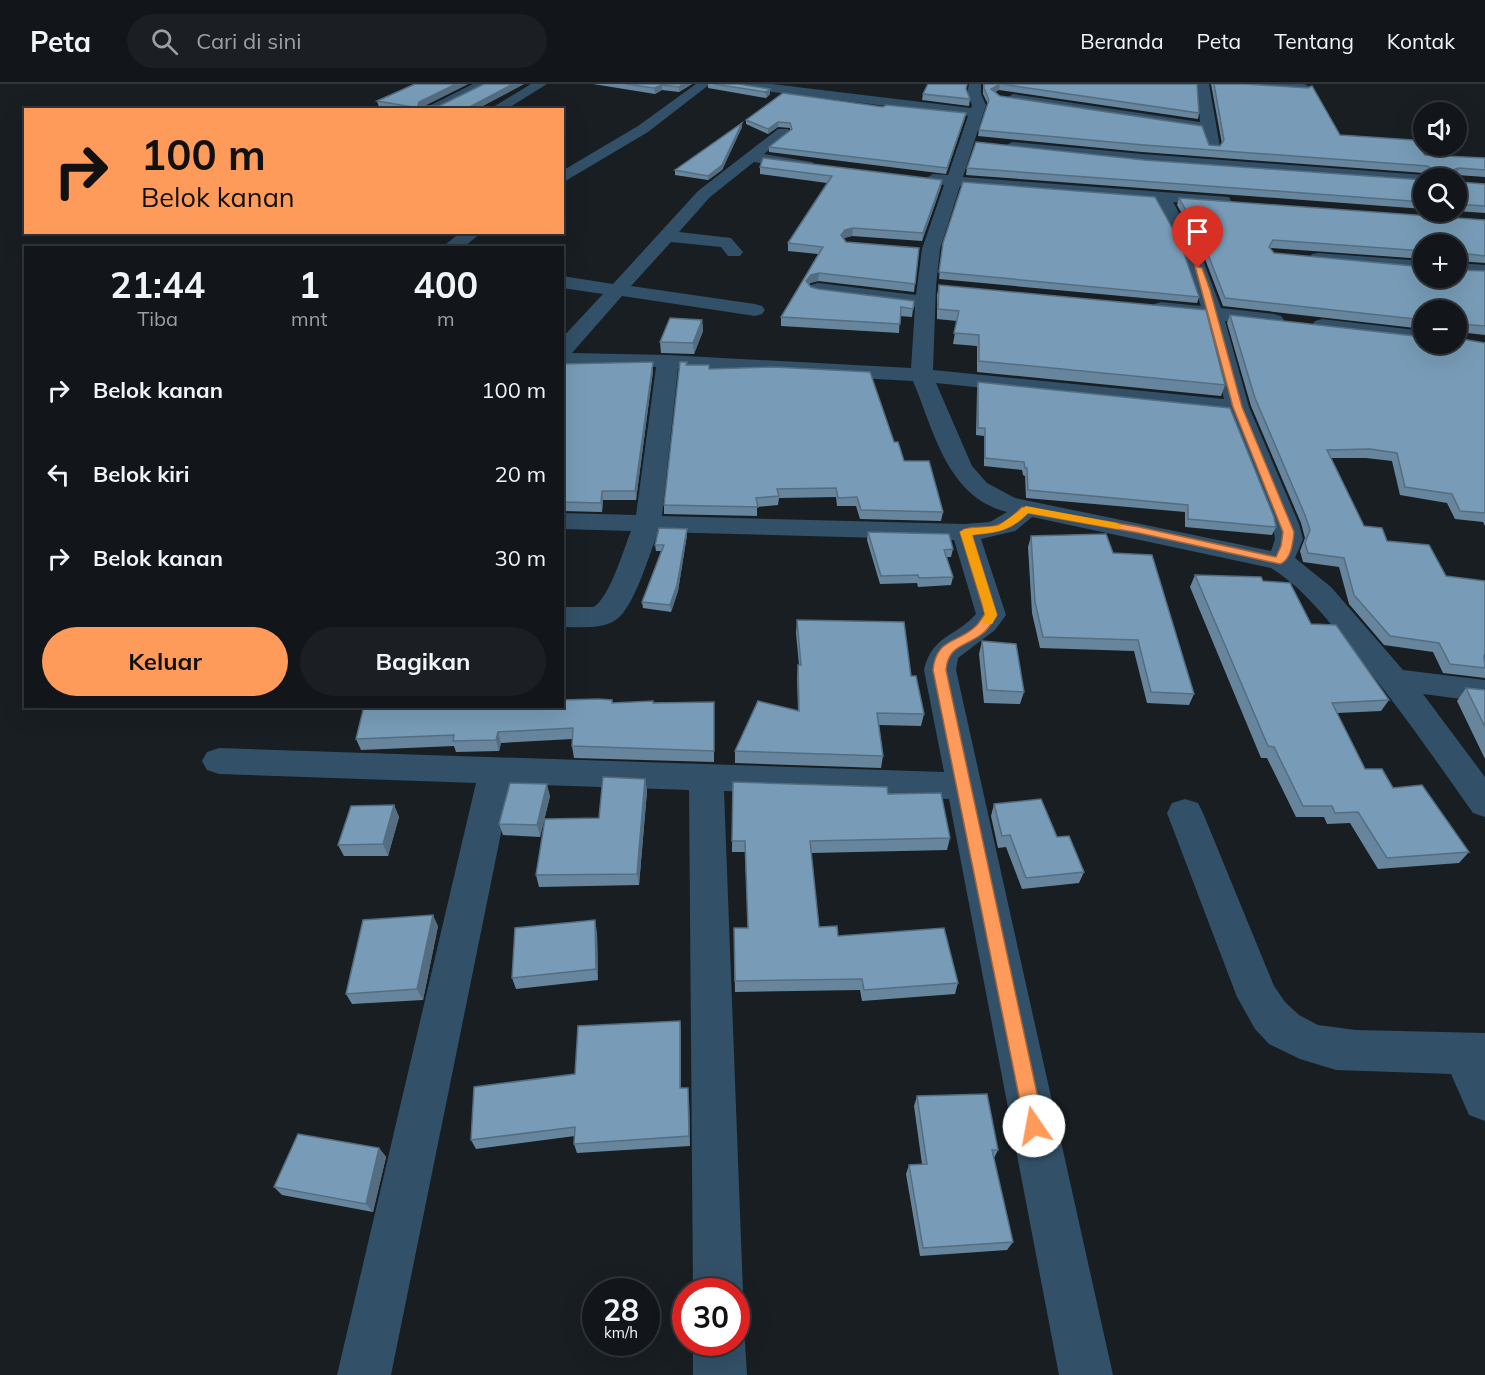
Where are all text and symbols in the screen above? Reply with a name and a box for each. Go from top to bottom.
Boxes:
search box [127,14,547,68]
text: Peta [30,24,91,59]
icon: search [148,25,181,58]
text: Cari di sini [196,27,302,55]
text: Beranda [1080,28,1164,54]
text: Peta [1197,28,1241,54]
text: Tentang [1274,28,1354,54]
text: Kontak [1387,28,1455,54]
map controls [1413,102,1467,354]
button: sound [1413,102,1467,156]
text: 100 m [141,128,266,181]
icon: right [42,132,120,210]
button: search [1413,168,1467,222]
text: Belok kanan [141,180,295,214]
pin [1172,206,1223,268]
icon: arrive [1181,215,1214,248]
button: + [1413,234,1467,288]
text: 21:44 [110,262,205,307]
text: 1 [298,262,320,307]
text: 400 [413,262,478,307]
button: − [1413,300,1467,354]
text: Tiba [137,306,178,331]
text: mnt [291,306,327,331]
text: m [437,306,454,331]
icon: right [42,374,75,407]
text: Belok kanan [93,376,223,404]
text: 100 m [481,376,546,404]
icon: left [42,458,75,491]
text: Belok kiri [93,460,189,488]
text: 20 m [495,460,546,488]
icon: right [42,542,75,575]
text: Belok kanan [93,544,223,572]
text: 30 m [495,544,546,572]
button: Keluar [42,627,288,696]
button: Bagikan [300,627,546,696]
position arrow [1002,1094,1066,1158]
speed limit sign: 30 [672,1278,750,1356]
text: 28 [603,1291,639,1329]
text: km/h [604,1323,638,1342]

